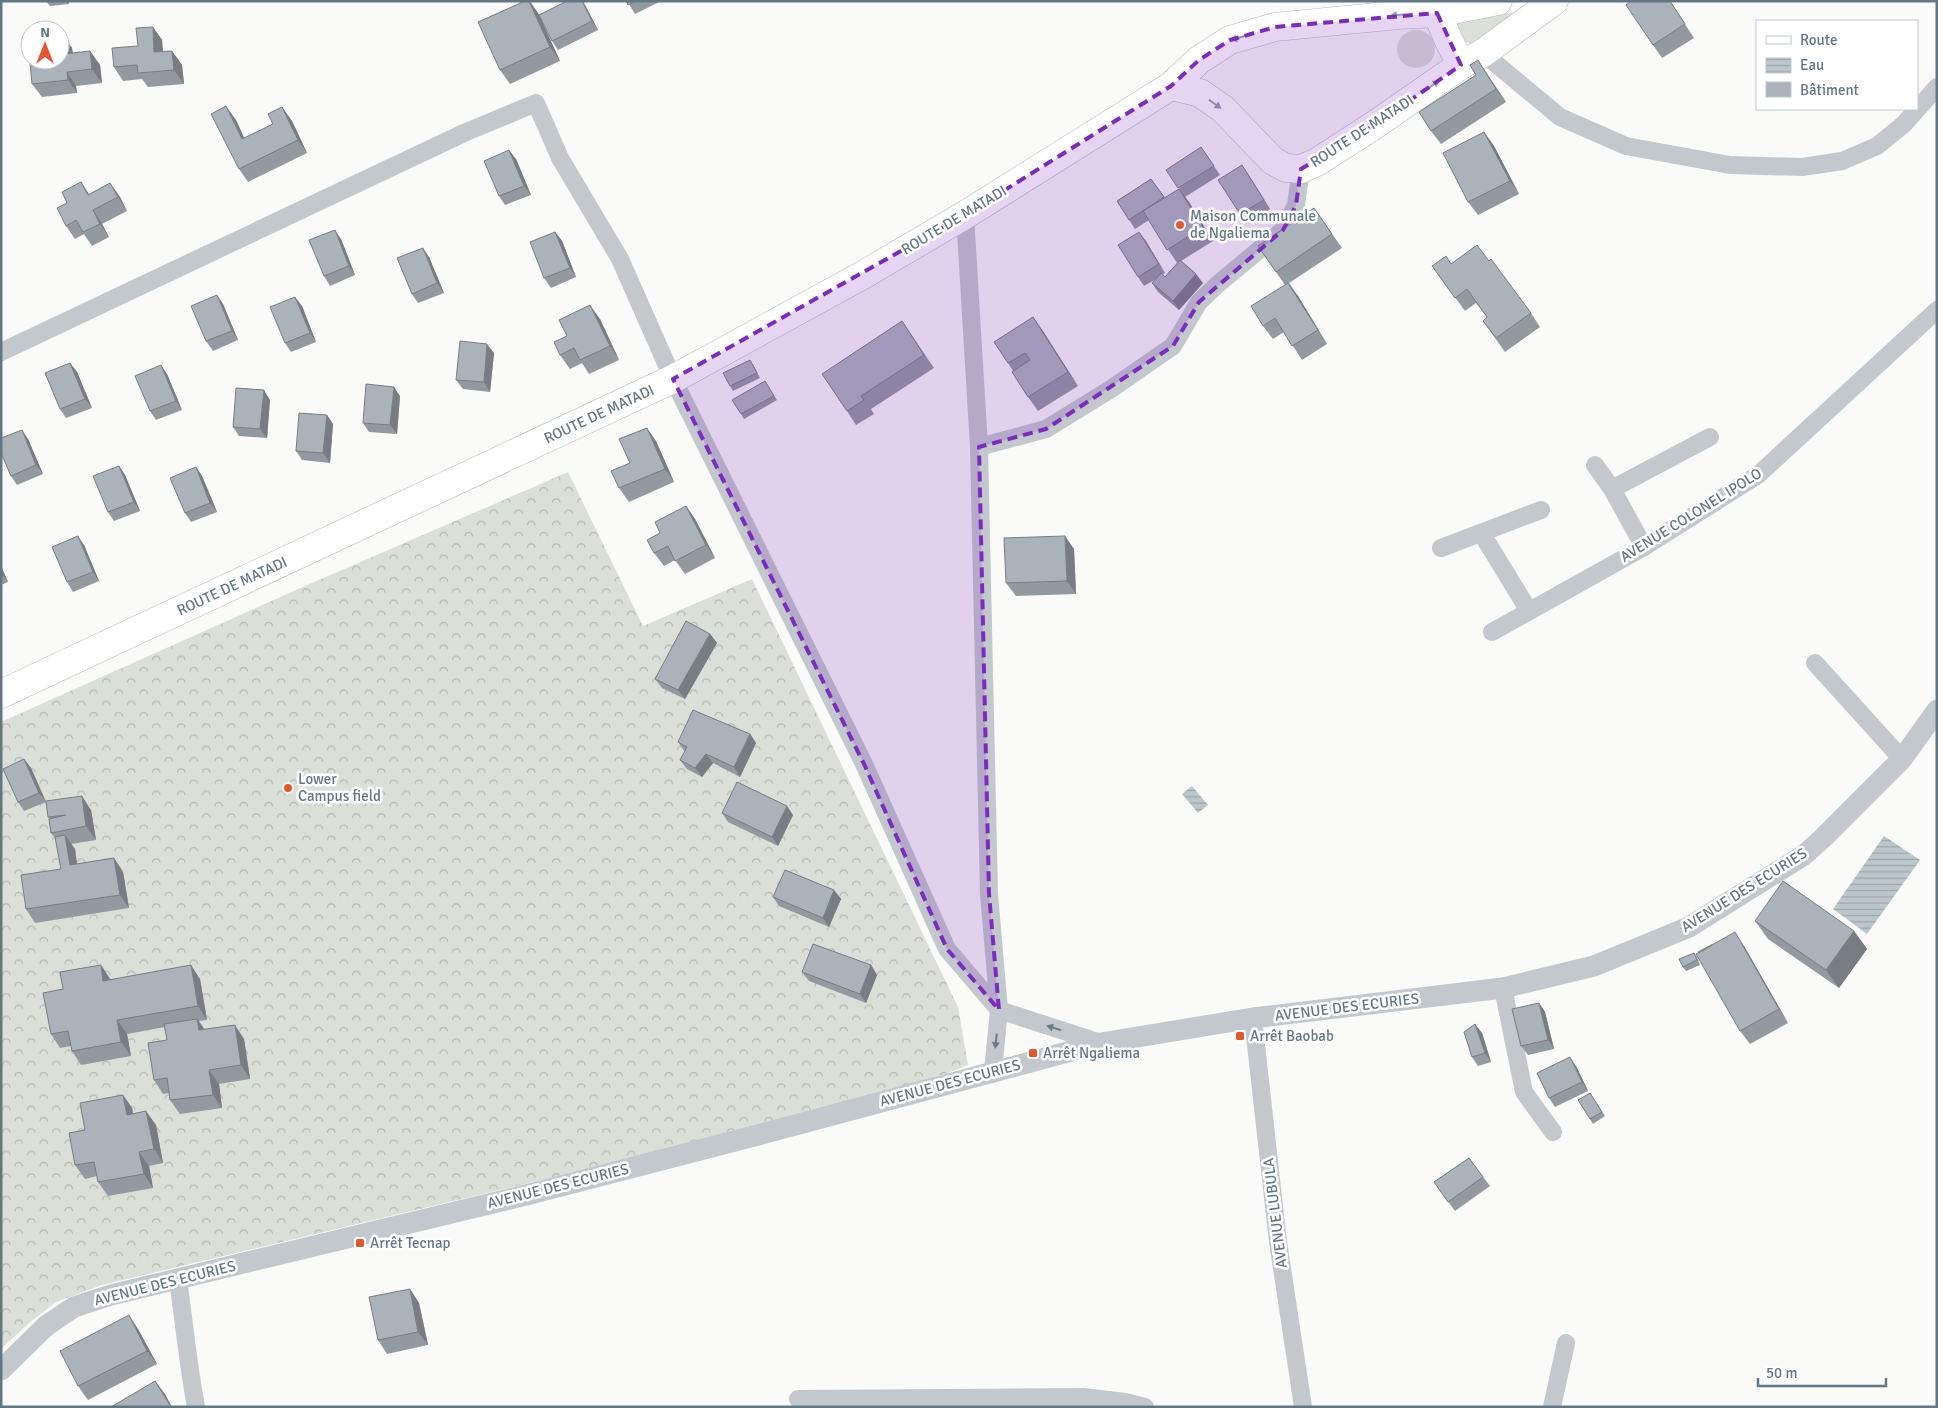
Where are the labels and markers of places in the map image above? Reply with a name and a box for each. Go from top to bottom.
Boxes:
place label: Maison Communale de Ngaliema [1190,207,1316,242]
marker: Maison Communale de Ngaliema [1174,219,1186,231]
place label: Lower Campus field [298,770,381,805]
marker: Lower Campus field [282,782,294,794]
place label: Arrêt Baobab [1250,1027,1334,1045]
marker: Arrêt Baobab [1234,1030,1246,1042]
place label: Arrêt Ngaliema [1043,1044,1140,1062]
marker: Arrêt Ngaliema [1027,1047,1039,1059]
place label: Arrêt Tecnap [370,1234,450,1252]
marker: Arrêt Tecnap [354,1237,366,1249]

